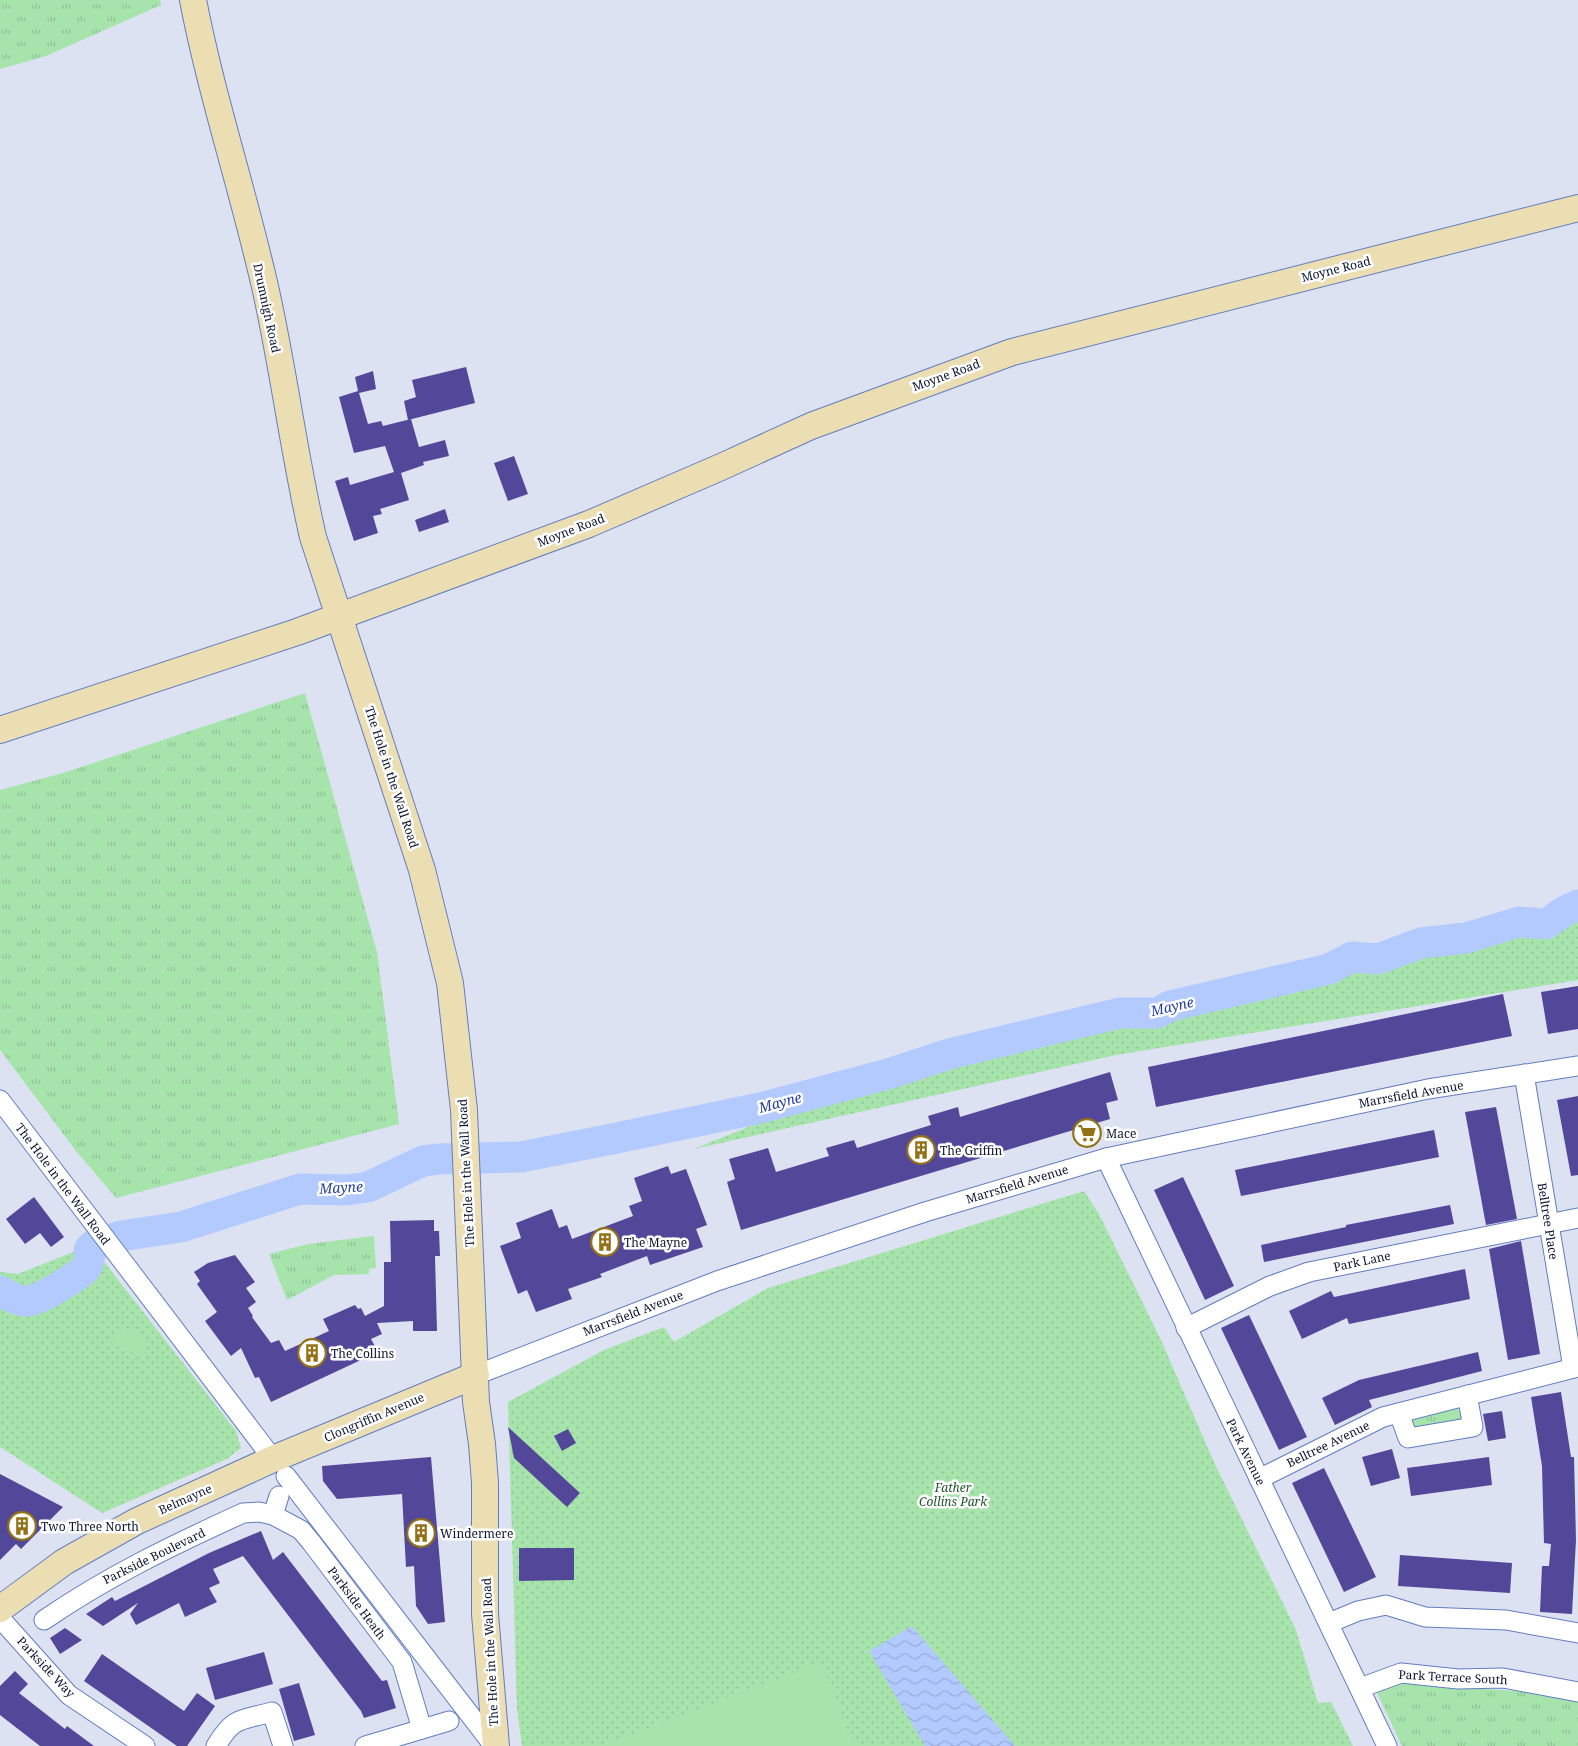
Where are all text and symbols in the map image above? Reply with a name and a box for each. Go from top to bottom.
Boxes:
street label: Moyne Road [1300,252,1373,286]
street label: Drumnigh Road [249,262,285,355]
street label: Moyne Road [910,355,983,395]
street label: Moyne Road [535,509,608,551]
street label: The Hole in the Wall Road [361,704,423,851]
water label: Mayne [1148,992,1195,1020]
street label: Marrsfield Avenue [1357,1076,1465,1112]
water label: Mayne [755,1087,804,1117]
street label: The Hole in the Wall Road [454,1098,478,1247]
supermarket icon: Mace [1072,1118,1102,1148]
street label: The Hole in the Wall Road [12,1120,115,1249]
place label: Mace [1106,1125,1136,1142]
building icon: The Griffin [906,1135,936,1165]
place label: The Griffin [940,1142,1003,1159]
street label: Marrsfield Avenue [964,1160,1070,1208]
water label: Mayne [318,1176,363,1198]
street label: Belltree Place [1534,1181,1562,1261]
building icon: The Mayne [590,1227,620,1257]
place label: The Mayne [624,1234,687,1251]
street label: Park Lane [1332,1247,1392,1275]
street label: Marrsfield Avenue [580,1286,686,1340]
building icon: The Collins [297,1338,327,1368]
place label: The Collins [331,1345,394,1362]
street label: Clongriffin Avenue [321,1388,427,1446]
street label: Park Avenue [1222,1416,1270,1488]
street label: Belltree Avenue [1284,1417,1372,1471]
park label: Father Collins Park [919,1479,988,1510]
street label: Belmayne [156,1480,214,1518]
building icon: Two Three North [7,1511,37,1541]
place label: Two Three North [41,1518,139,1535]
building icon: Windermere [406,1518,436,1548]
street label: Parkside Boulevard [100,1524,209,1588]
place label: Windermere [440,1525,513,1542]
street label: Parkside Heath [324,1563,390,1643]
street label: The Hole in the Wall Road [478,1577,502,1726]
street label: Parkside Way [13,1633,79,1701]
street label: Park Terrace South [1398,1666,1508,1688]

